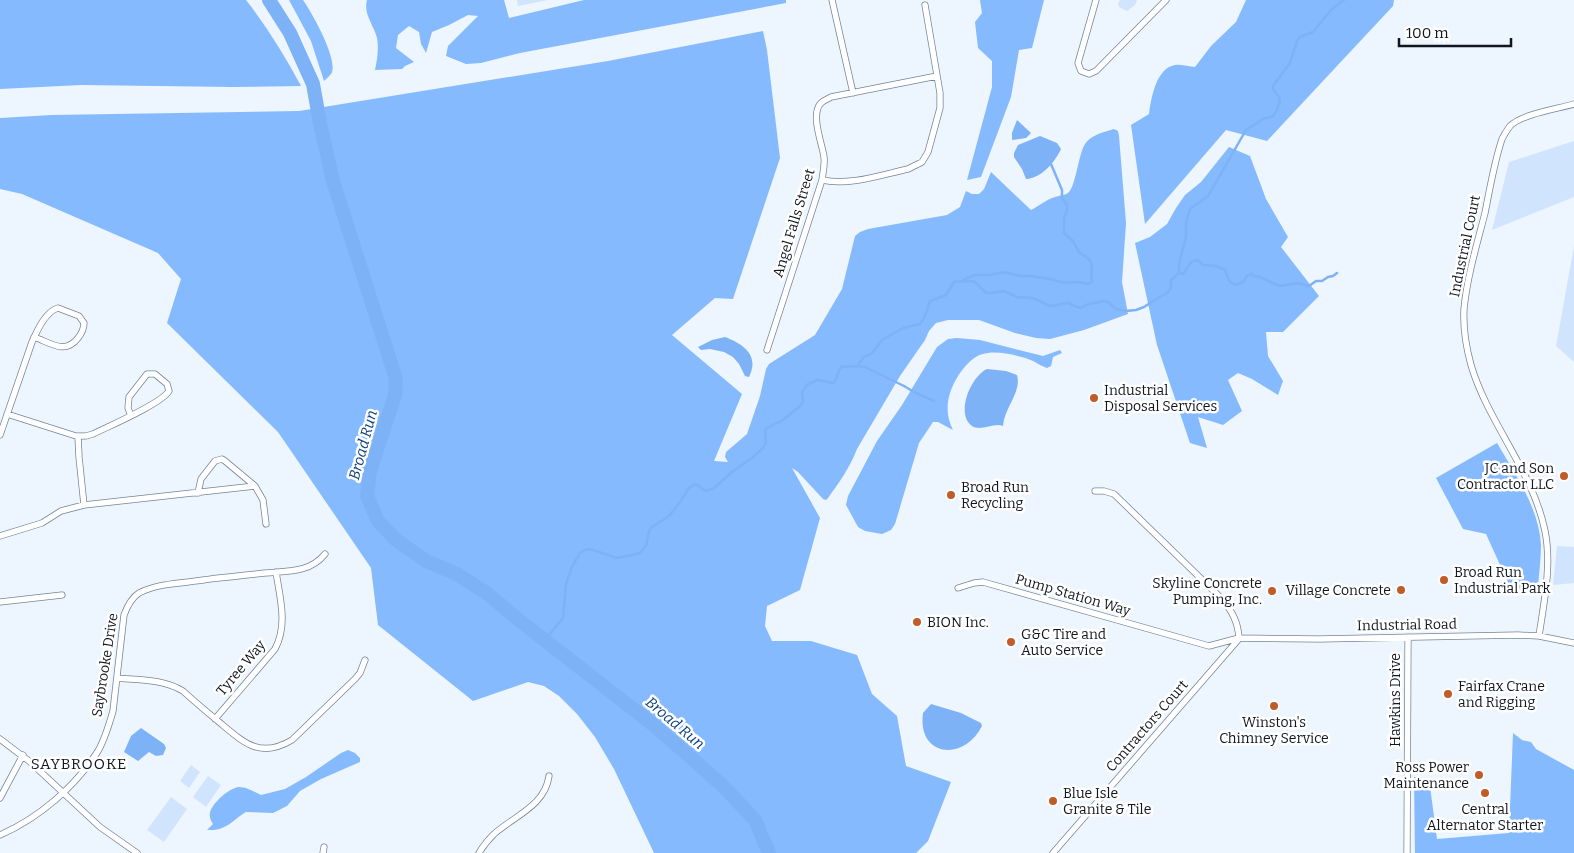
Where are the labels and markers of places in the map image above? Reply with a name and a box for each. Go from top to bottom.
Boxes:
place label: Industrial Disposal Services [1104,382,1217,415]
marker: Industrial Disposal Services [1088,392,1100,404]
place label: JC and Son Contractor LLC [1457,460,1554,493]
marker: JC and Son Contractor LLC [1558,470,1570,482]
place label: Broad Run Recycling [961,479,1029,512]
marker: Broad Run Recycling [945,489,957,501]
place label: Broad Run Industrial Park [1454,564,1551,597]
marker: Broad Run Industrial Park [1438,574,1450,586]
place label: Skyline Concrete Pumping, Inc. [1152,575,1262,608]
place label: Village Concrete [1286,582,1391,599]
marker: Village Concrete [1395,584,1407,596]
marker: Skyline Concrete Pumping, Inc. [1266,585,1278,597]
place label: BION Inc. [927,614,989,631]
marker: BION Inc. [911,616,923,628]
place label: G&C Tire and Auto Service [1021,626,1106,659]
marker: G&C Tire and Auto Service [1005,636,1017,648]
place label: Fairfax Crane and Rigging [1458,678,1545,711]
marker: Fairfax Crane and Rigging [1442,688,1454,700]
marker: Winston's Chimney Service [1268,700,1280,712]
place label: Winston's Chimney Service [1219,714,1329,747]
place label: Ross Power Maintenance [1384,759,1469,792]
marker: Ross Power Maintenance [1473,769,1485,781]
place label: Blue Isle Granite & Tile [1063,785,1151,818]
marker: Central Alternator Starter [1479,787,1491,799]
marker: Blue Isle Granite & Tile [1047,795,1059,807]
place label: Central Alternator Starter [1427,801,1543,834]

